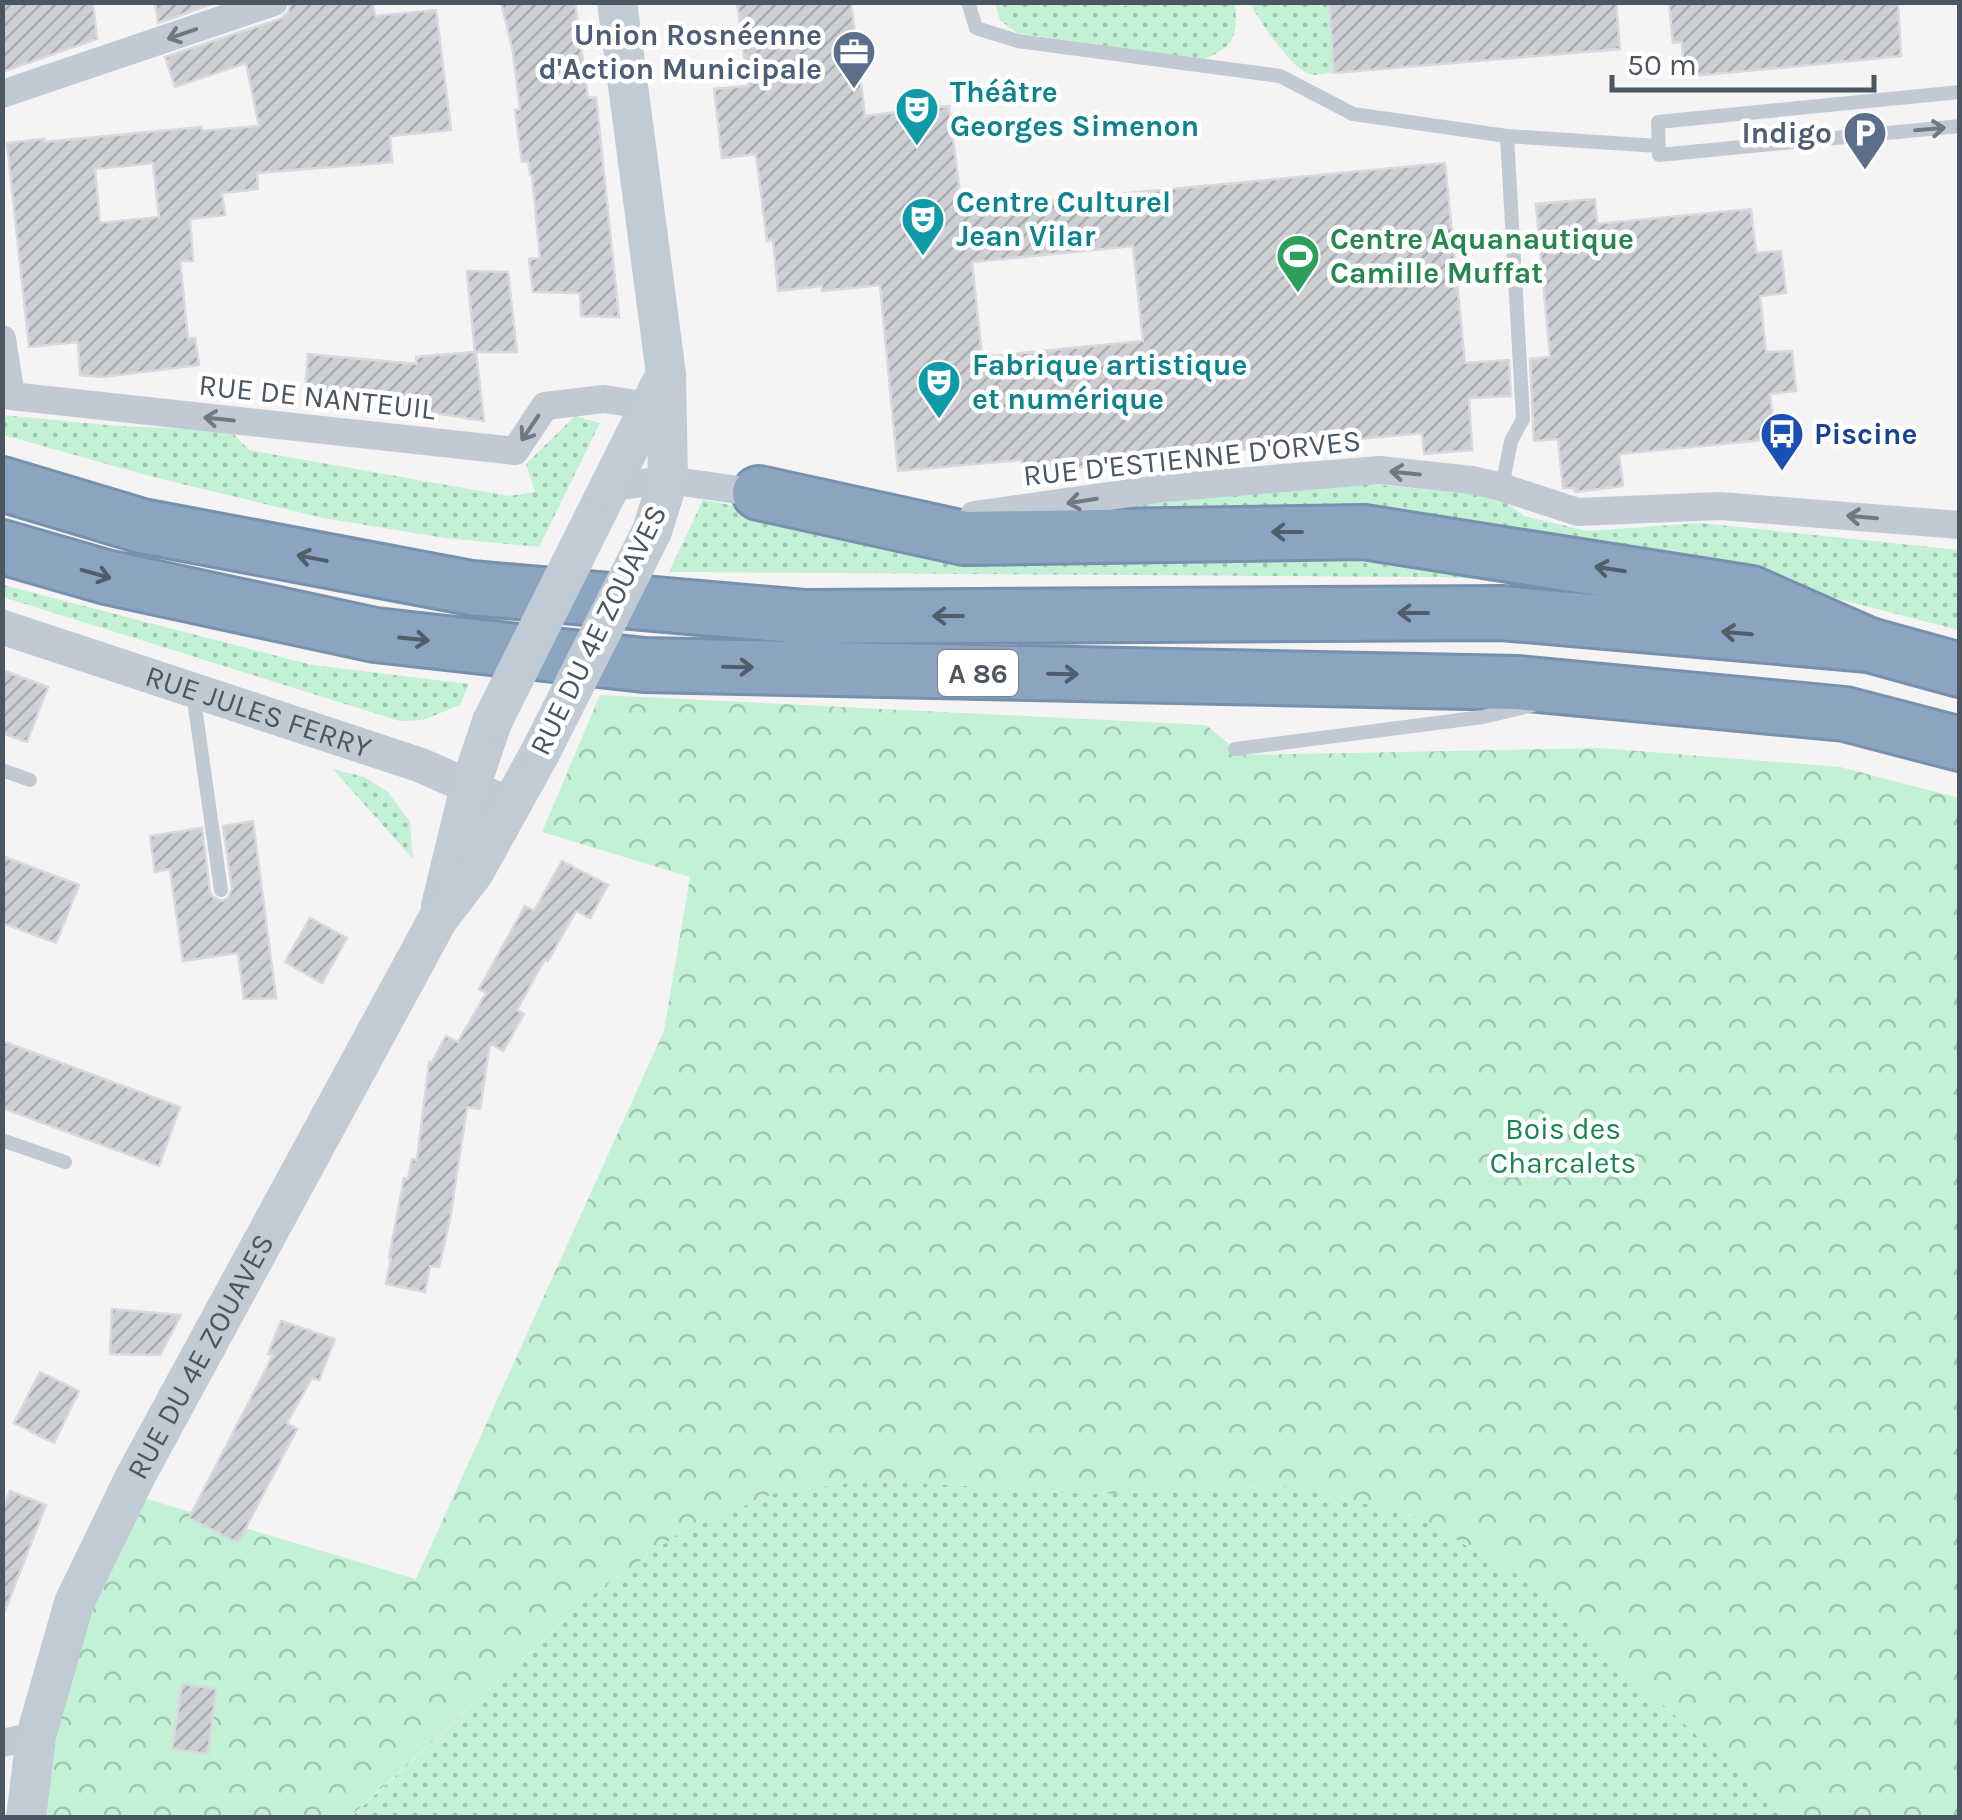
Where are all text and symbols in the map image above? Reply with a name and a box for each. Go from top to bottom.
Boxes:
place label: Union Rosnéenne d'Action Municipale [538,17,822,87]
one-way arrow [166,26,198,44]
office icon: Union Rosnéenne d'Action Municipale [831,29,877,90]
scale bar [1612,30,1874,92]
text: 50 m [1627,47,1697,83]
place label: Théâtre Georges Simenon [950,74,1199,144]
theatre icon: Théâtre Georges Simenon [894,86,940,147]
parking icon: Indigo [1842,110,1888,171]
place label: Indigo [1741,115,1832,151]
one-way arrow [1913,119,1946,138]
place label: Centre Culturel Jean Vilar [956,184,1171,254]
theatre icon: Centre Culturel Jean Vilar [900,196,946,257]
place label: Centre Aquanautique Camille Muffat [1330,221,1634,291]
sports icon: Centre Aquanautique Camille Muffat [1275,233,1321,294]
place label: Fabrique artistique et numérique [972,347,1247,417]
theatre icon: Fabrique artistique et numérique [916,359,962,420]
street label: RUE DE NANTEUIL [197,367,437,427]
one-way arrow [204,409,236,428]
bus stop icon: Piscine [1759,411,1805,472]
one-way arrow [520,414,541,442]
place label: Piscine [1814,416,1917,452]
street label: RUE D'ESTIENNE D'ORVES [1021,422,1363,494]
one-way arrow [1390,463,1422,482]
one-way arrow [1066,492,1099,510]
street label: RUE DU 4E ZOUAVES [522,499,674,761]
one-way arrow [1847,507,1879,526]
one-way arrow [1272,522,1304,542]
one-way arrow [296,548,329,567]
one-way arrow [1594,560,1626,578]
one-way arrow [80,566,111,585]
one-way arrow [1398,604,1430,622]
one-way arrow [933,606,966,626]
one-way arrow [1722,624,1754,643]
one-way arrow [398,630,430,649]
road number: A 86 [938,650,1018,696]
street label: RUE JULES FERRY [141,658,376,766]
one-way arrow [721,658,753,677]
one-way arrow [1046,665,1078,684]
park label: Bois des Charcalets [1490,1111,1636,1181]
street label: RUE DU 4E ZOUAVES [119,1227,282,1486]

